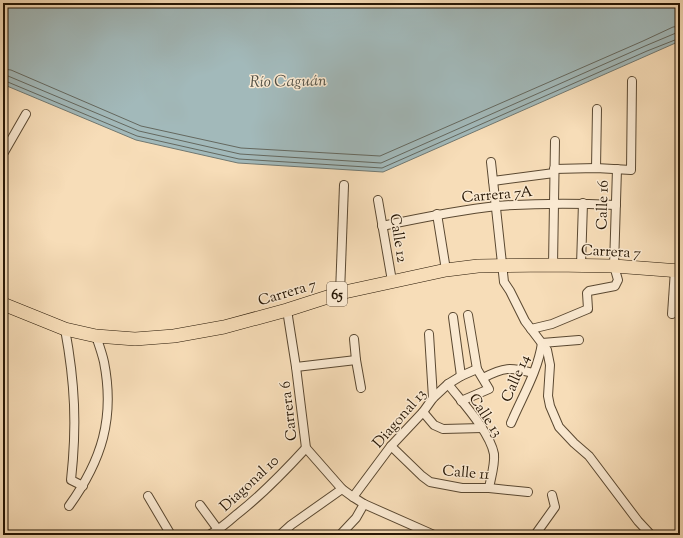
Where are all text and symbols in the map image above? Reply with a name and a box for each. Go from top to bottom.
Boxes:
water label: Río Caguán [249,70,327,95]
street label: Calle 16 [592,180,615,230]
street label: Carrera 7A [461,182,534,209]
street label: Calle 12 [383,212,412,264]
street label: Carrera 7 [580,240,642,265]
street label: Carrera 7 [256,274,320,312]
road number: 65 [327,282,347,306]
street label: Calle 14 [497,351,536,406]
street label: Carrera 6 [275,380,304,442]
street label: Diagonal 13 [368,385,432,453]
street label: Calle 13 [463,390,507,442]
street label: Diagonal 10 [216,451,284,517]
street label: Calle 11 [441,461,490,486]

